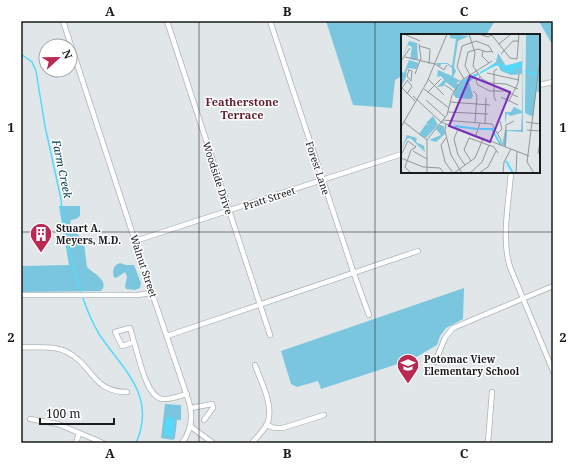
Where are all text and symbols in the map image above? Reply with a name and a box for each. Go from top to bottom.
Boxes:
text: A [105,2,115,20]
text: B [283,2,292,20]
text: C [460,2,469,20]
inset map [401,34,540,173]
north arrow [38,38,78,78]
text: N [59,47,76,61]
district label: Featherstone Terrace [205,94,279,122]
text: 1 [7,118,15,136]
text: 1 [559,118,567,136]
water label: Farm Creek [49,137,76,200]
street label: Forest Lane [303,139,333,197]
street label: Woodside Drive [200,140,236,216]
street label: Pratt Street [241,183,297,213]
building icon: Stuart A. Meyers, M.D. [28,221,54,254]
place label: Stuart A. Meyers, M.D. [56,221,121,247]
street label: Walnut Street [127,233,161,300]
text: 2 [7,328,15,346]
text: 2 [559,328,567,346]
school or university icon: Potomac View Elementary School [395,352,421,385]
place label: Potomac View Elementary School [424,352,520,378]
scale bar [40,400,114,426]
text: 100 m [46,405,81,422]
text: A [105,444,115,462]
text: B [283,444,292,462]
text: C [460,444,469,462]

